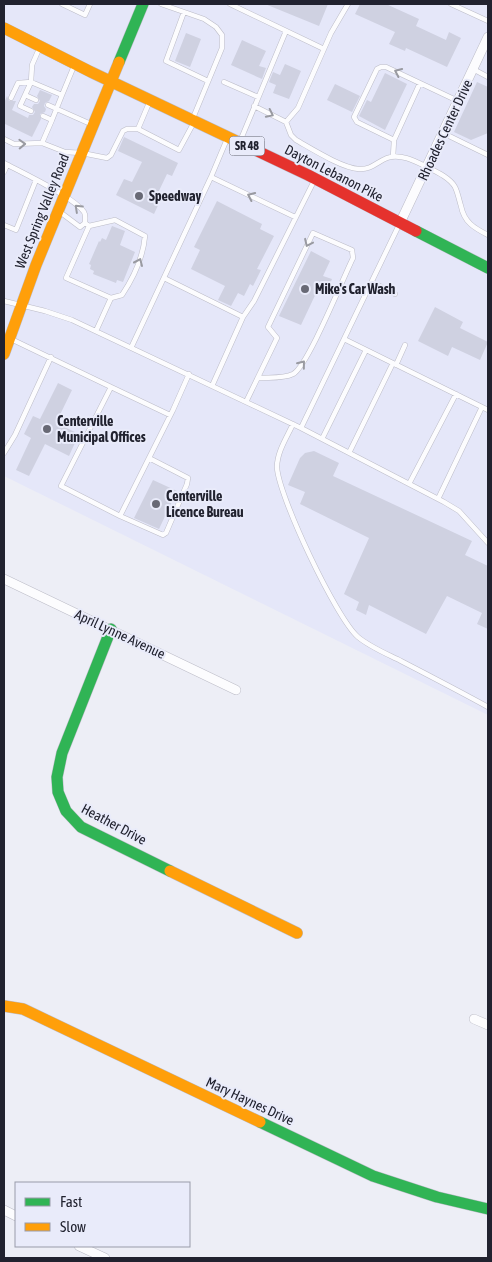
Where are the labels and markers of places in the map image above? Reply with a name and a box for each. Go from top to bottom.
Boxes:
place label: Speedway [149,188,201,204]
marker: Speedway [133,190,145,202]
place label: Mike's Car Wash [315,281,396,297]
marker: Mike's Car Wash [299,283,311,295]
place label: Centerville Municipal Offices [57,413,146,445]
marker: Centerville Municipal Offices [41,423,53,435]
place label: Centerville Licence Bureau [166,488,244,520]
marker: Centerville Licence Bureau [150,498,162,510]

